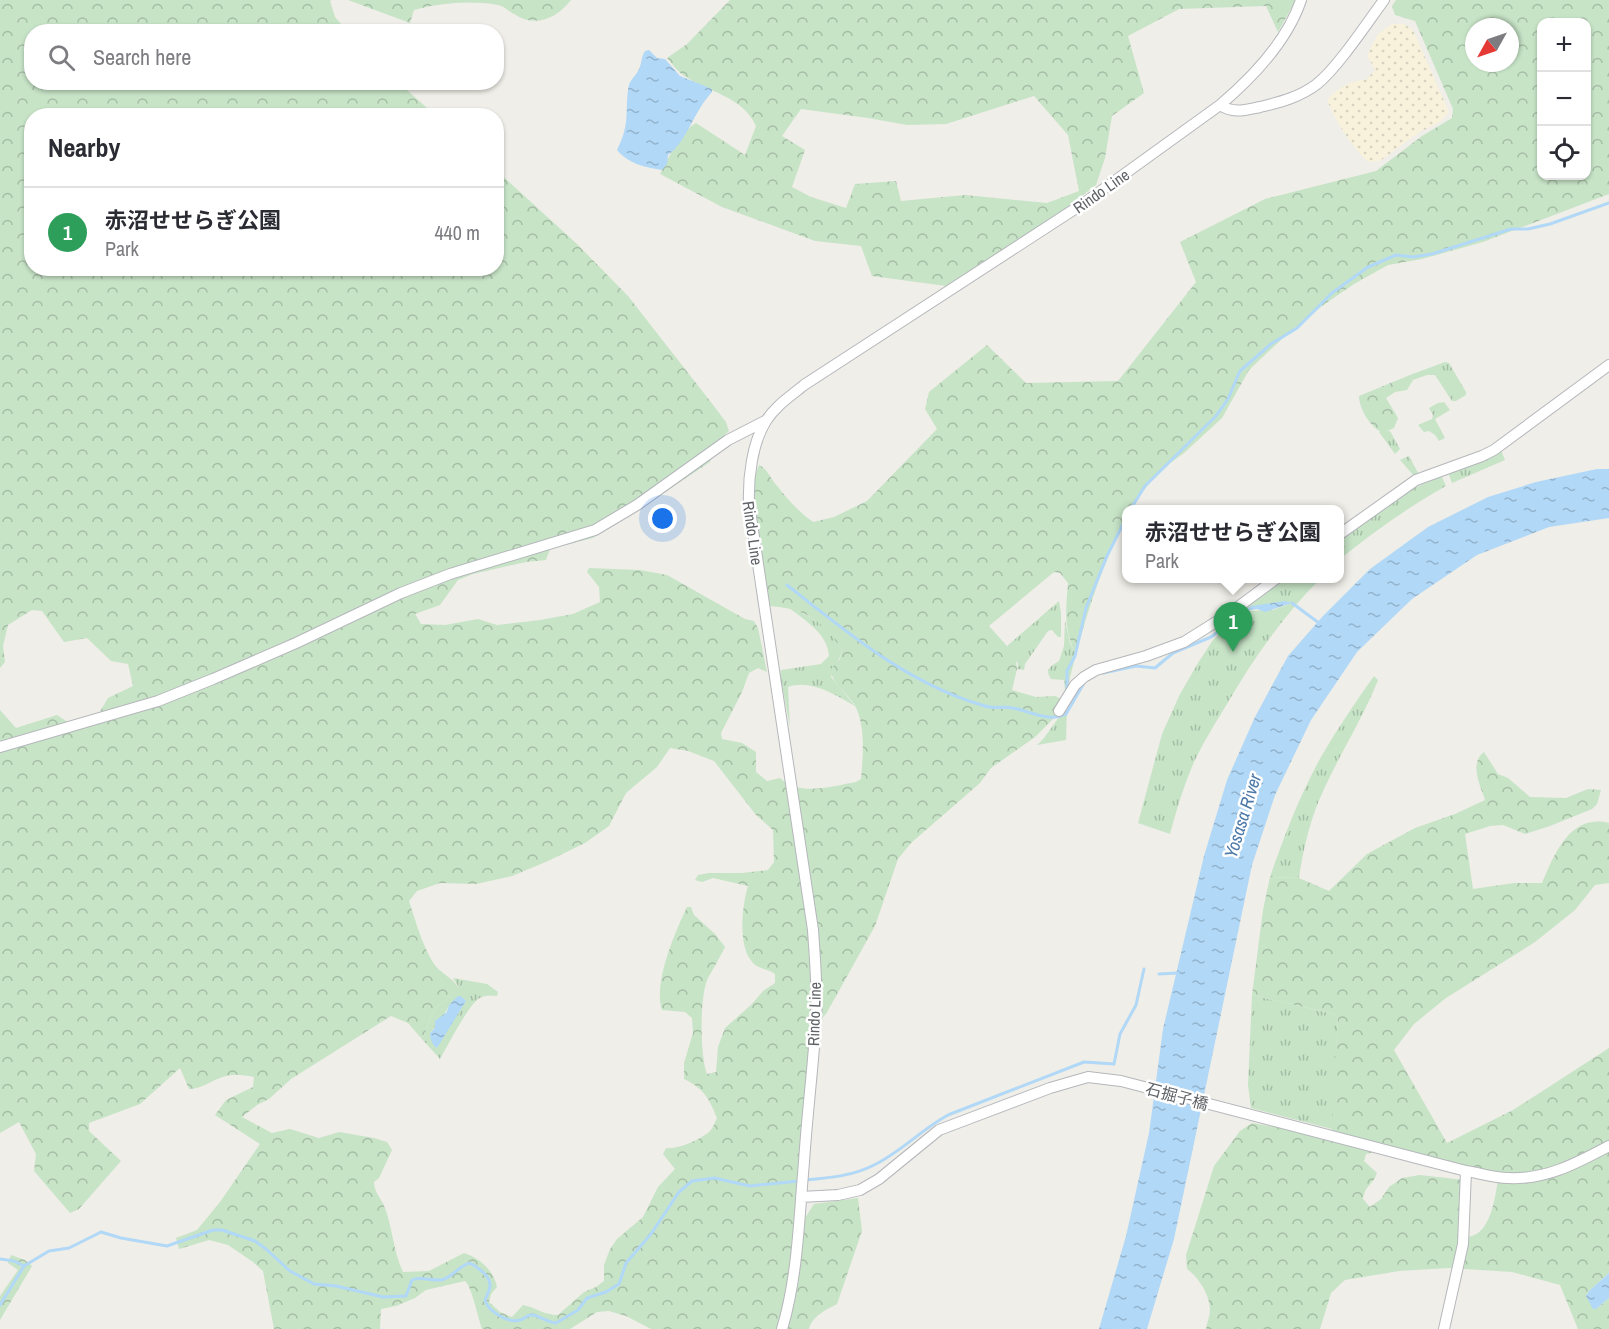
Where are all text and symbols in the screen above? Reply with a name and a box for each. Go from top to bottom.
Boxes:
north arrow [1465,18,1519,72]
map controls [1537,18,1591,180]
button: + [1537,18,1591,72]
search box [24,24,504,90]
icon: search [45,41,78,74]
text: Search here [93,42,191,72]
button: − [1537,72,1591,126]
button: locate [1537,126,1591,180]
text: Nearby [48,130,120,165]
street label: Rindo Line [1068,164,1134,218]
text: 赤沼せせらぎ公園 [105,205,281,235]
text: 1 [63,219,72,246]
text: 440 m [434,219,480,246]
text: Park [105,235,139,262]
street label: Rindo Line [738,500,768,566]
your location [648,504,677,533]
popup [1122,505,1344,583]
text: 赤沼せせらぎ公園 [1145,517,1321,547]
text: Park [1145,547,1179,574]
pin: 1 [1214,602,1252,652]
water label: Yosasa River [1218,770,1268,861]
street label: Rindo Line [802,982,826,1046]
street label: 石掘子橋 [1143,1077,1211,1115]

